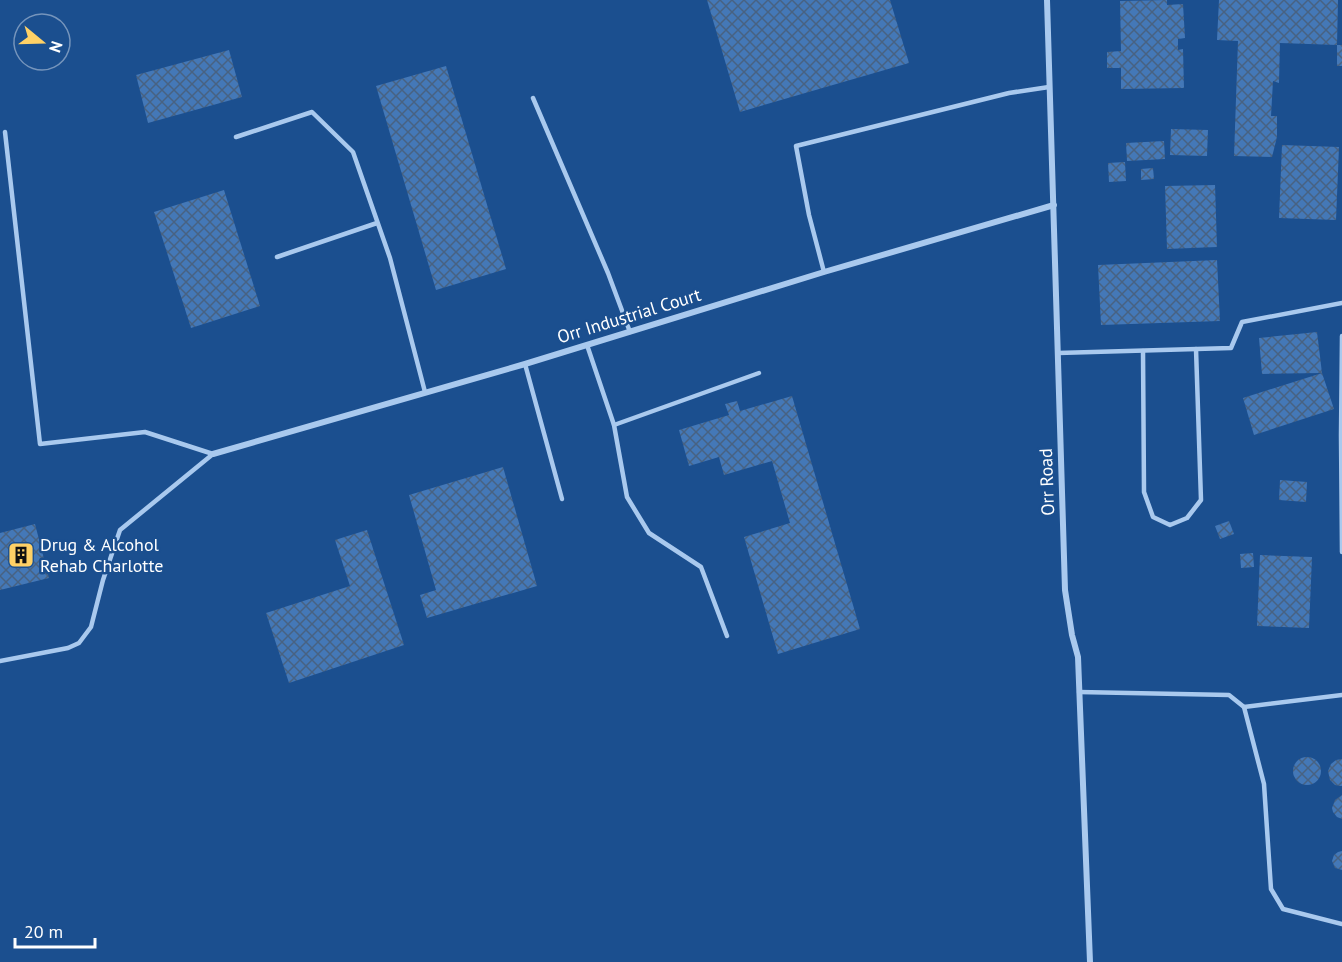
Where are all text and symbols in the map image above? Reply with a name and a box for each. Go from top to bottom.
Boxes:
north arrow [12,12,72,72]
text: N [45,39,67,55]
street label: Orr Industrial Court [554,283,704,348]
street label: Orr Road [1034,448,1059,516]
place label: Drug & Alcohol Rehab Charlotte [40,533,164,577]
building icon: Drug & Alcohol Rehab Charlotte [6,540,36,570]
scale bar [15,911,94,949]
text: 20 m [24,920,63,943]

